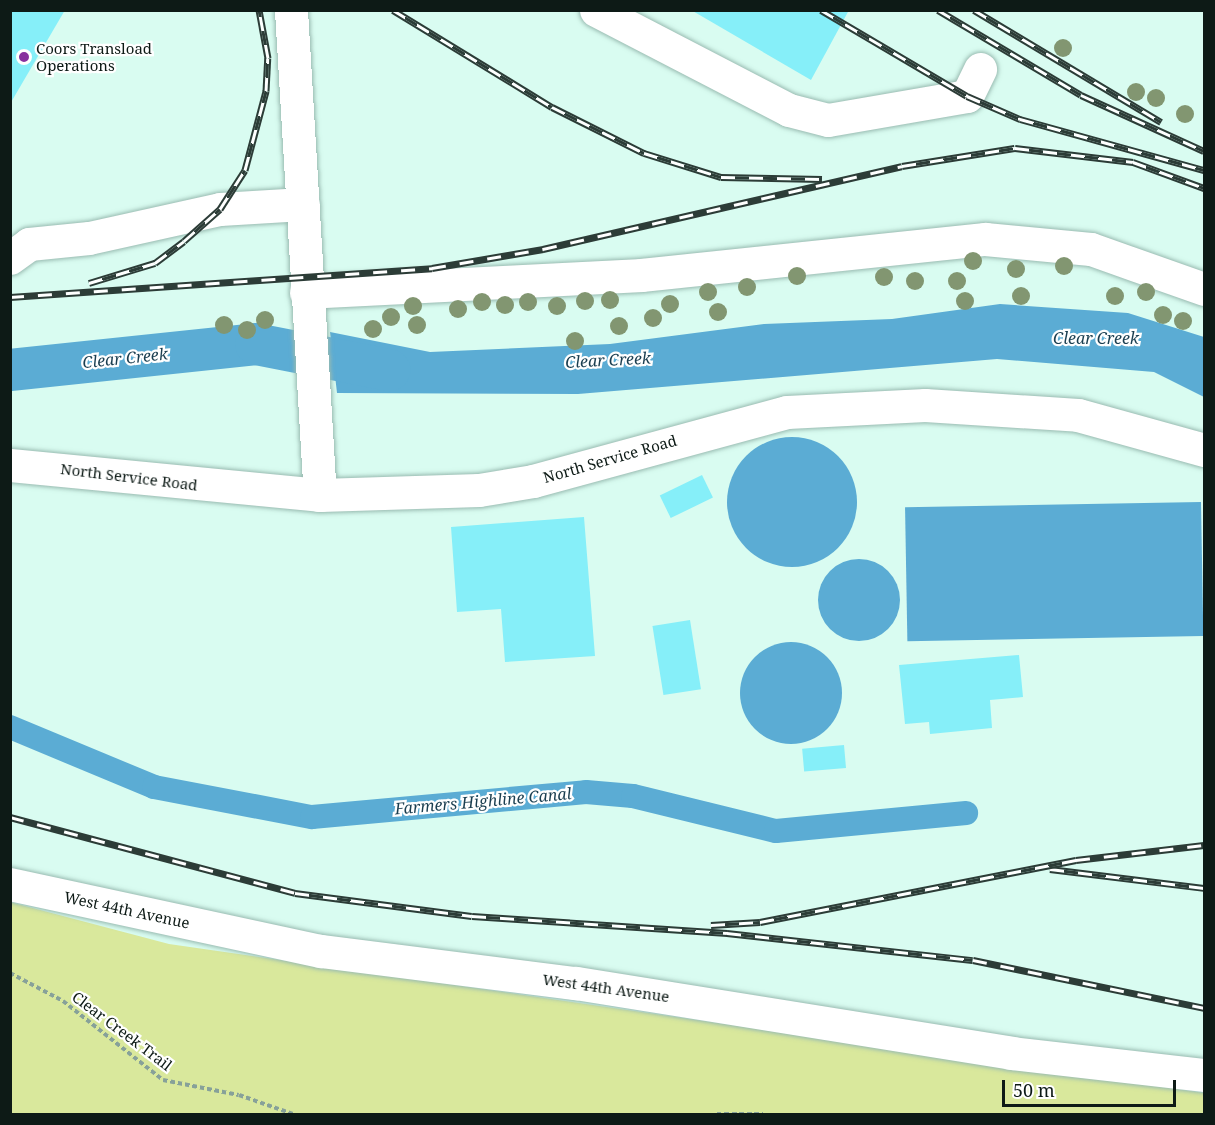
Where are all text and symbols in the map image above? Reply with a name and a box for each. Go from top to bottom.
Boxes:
place label: Coors Transload Operations [36,39,152,74]
marker: Coors Transload Operations [17,50,31,64]
water label: Clear Creek [1053,328,1139,348]
water label: Clear Creek [81,344,169,372]
water label: Clear Creek [565,348,651,372]
street label: North Service Road [541,431,679,487]
street label: North Service Road [59,460,199,494]
water label: Farmers Highline Canal [394,784,572,818]
street label: West 44th Avenue [63,888,191,932]
street label: West 44th Avenue [541,970,671,1006]
street label: Clear Creek Trail [69,988,175,1074]
scale bar [1005,1068,1179,1106]
text: 50 m [1013,1078,1055,1102]

